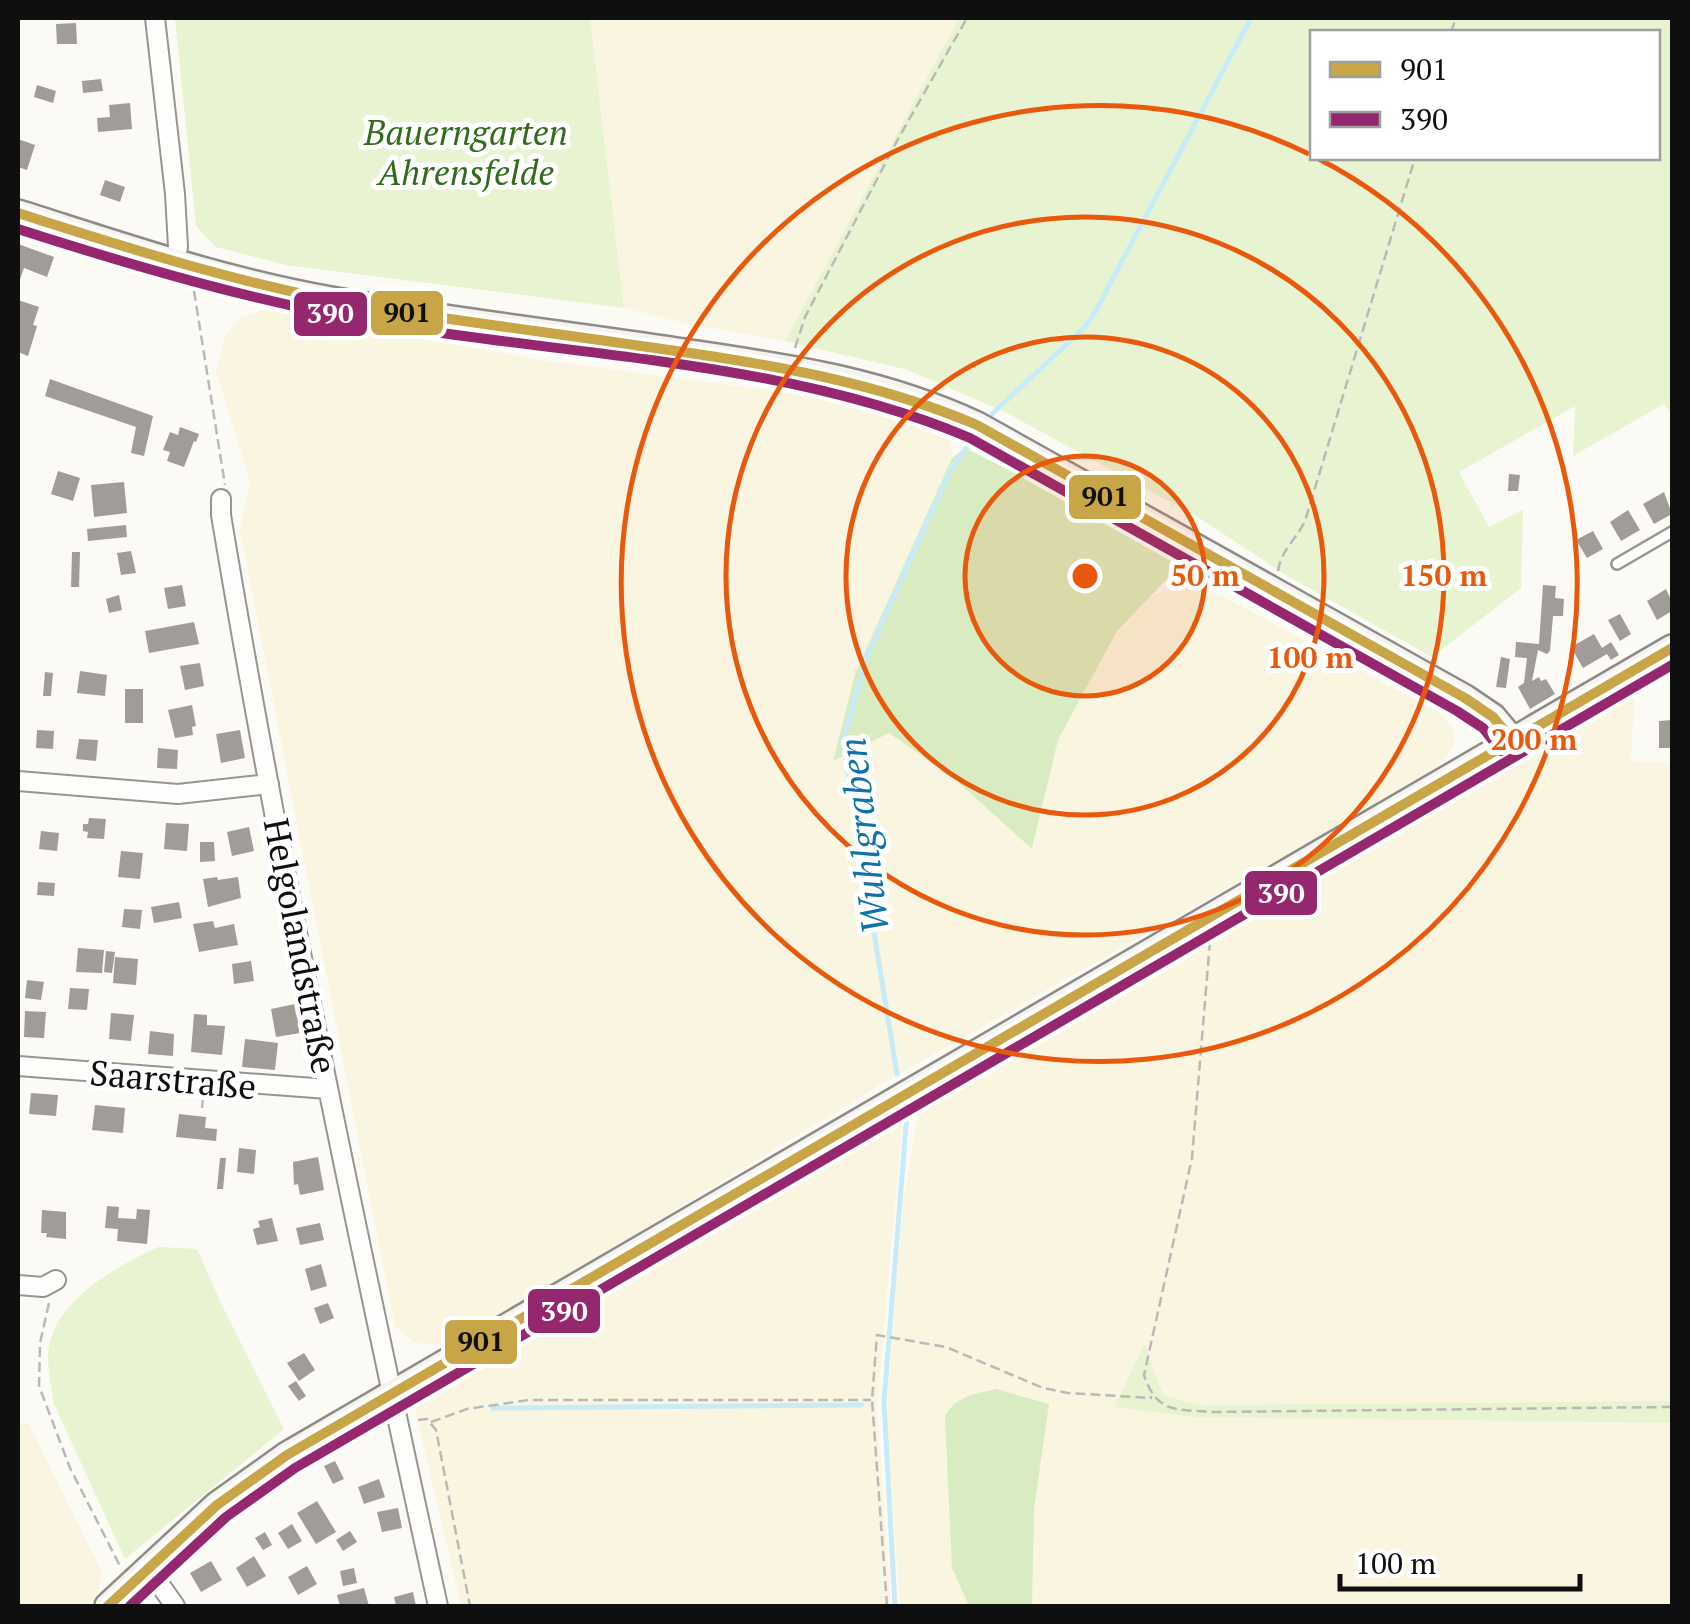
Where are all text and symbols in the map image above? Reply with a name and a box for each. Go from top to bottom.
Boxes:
legend [1310,30,1660,160]
text: 901 [1400,49,1448,89]
text: 390 [1400,99,1448,139]
park label: Bauerngarten Ahrensfelde [363,109,568,195]
line badge: 901 [369,289,445,337]
line badge: 390 [292,290,369,338]
text: 901 [383,293,431,330]
text: 390 [306,294,354,331]
line badge: 901 [1067,473,1143,521]
text: 901 [1081,477,1129,514]
text: 50 m [1170,555,1240,595]
text: 150 m [1401,555,1488,595]
centre of rings [1067,558,1103,594]
text: 100 m [1267,637,1354,677]
text: 200 m [1491,719,1578,759]
water label: Wuhlgraben [826,735,900,937]
street label: Helgolandstraße [254,814,348,1078]
line badge: 390 [1243,869,1319,917]
text: 390 [1257,874,1305,911]
street label: Saarstraße [88,1049,258,1109]
line badge: 390 [526,1287,602,1335]
text: 390 [540,1292,588,1329]
line badge: 901 [443,1318,519,1366]
text: 901 [457,1322,505,1359]
scale bar [1340,1529,1580,1591]
text: 100 m [1355,1543,1436,1583]

